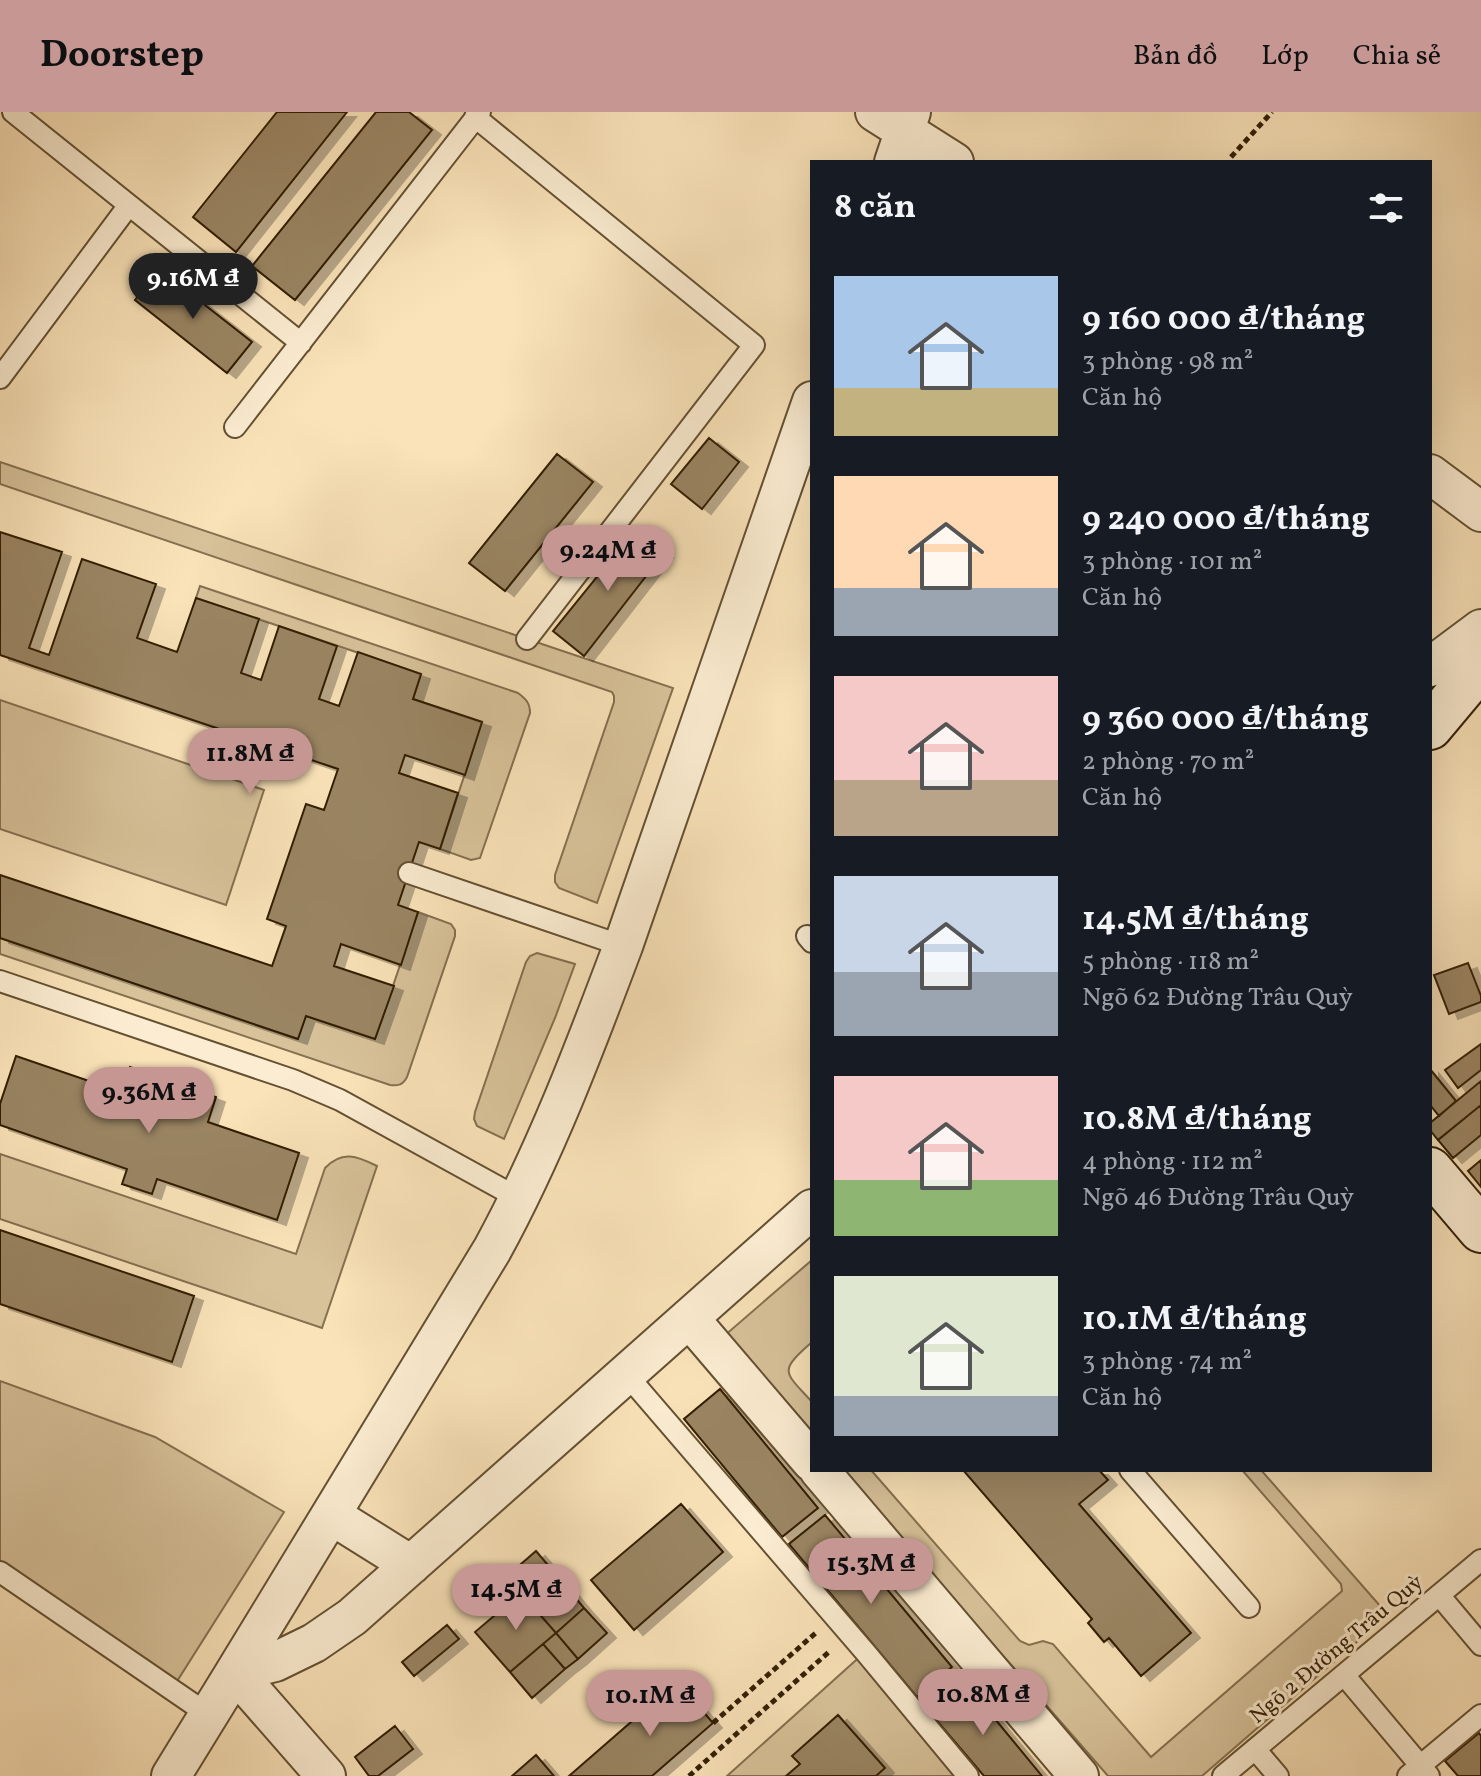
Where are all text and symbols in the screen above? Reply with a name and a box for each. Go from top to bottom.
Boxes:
text: Doorstep [40,30,204,83]
text: Bản đồ [1133,37,1217,76]
text: Lớp [1261,37,1309,76]
text: Chia sẻ [1353,37,1441,76]
text: 8 căn [834,185,916,232]
icon: filters [1364,186,1408,230]
pin: 9.16M ₫ [119,253,267,321]
text: 9.16M ₫ [147,261,239,297]
text: 9 160 000 ₫/tháng [1082,297,1365,344]
icon: home [898,308,994,404]
text: 3 phòng · 98 m² [1082,344,1253,380]
text: Căn hộ [1082,380,1162,416]
text: 9 240 000 ₫/tháng [1082,497,1370,544]
icon: home [898,508,994,604]
pin: 9.24M ₫ [534,525,682,593]
text: 9.24M ₫ [560,533,656,569]
text: 3 phòng · 101 m² [1082,544,1262,580]
text: Căn hộ [1082,580,1162,616]
text: 9 360 000 ₫/tháng [1082,697,1369,744]
icon: home [898,708,994,804]
pin: 11.8M ₫ [176,728,324,796]
text: 11.8M ₫ [206,736,294,772]
text: 2 phòng · 70 m² [1082,744,1254,780]
text: Căn hộ [1082,780,1162,816]
text: 14.5M ₫/tháng [1082,897,1309,944]
icon: home [898,908,994,1004]
text: 5 phòng · 118 m² [1082,944,1259,980]
text: Ngõ 62 Đường Trâu Quỳ [1082,980,1353,1016]
pin: 9.36M ₫ [75,1067,223,1135]
text: 9.36M ₫ [102,1075,196,1111]
text: 10.8M ₫/tháng [1082,1097,1312,1144]
icon: home [898,1108,994,1204]
text: 4 phòng · 112 m² [1082,1144,1263,1180]
text: Ngõ 46 Đường Trâu Quỳ [1082,1180,1354,1216]
text: 10.1M ₫/tháng [1082,1297,1307,1344]
icon: home [898,1308,994,1404]
text: 3 phòng · 74 m² [1082,1344,1252,1380]
text: Căn hộ [1082,1380,1162,1416]
pin: 15.3M ₫ [797,1538,945,1606]
text: 15.3M ₫ [826,1546,916,1582]
pin: 14.5M ₫ [442,1564,590,1632]
street label: Ngõ 2 Đường Trâu Quỳ [1244,1568,1431,1732]
text: 14.5M ₫ [470,1572,562,1608]
pin: 10.8M ₫ [909,1669,1057,1737]
pin: 10.1M ₫ [576,1670,724,1738]
text: 10.8M ₫ [936,1677,1030,1713]
text: 10.1M ₫ [605,1678,695,1714]

